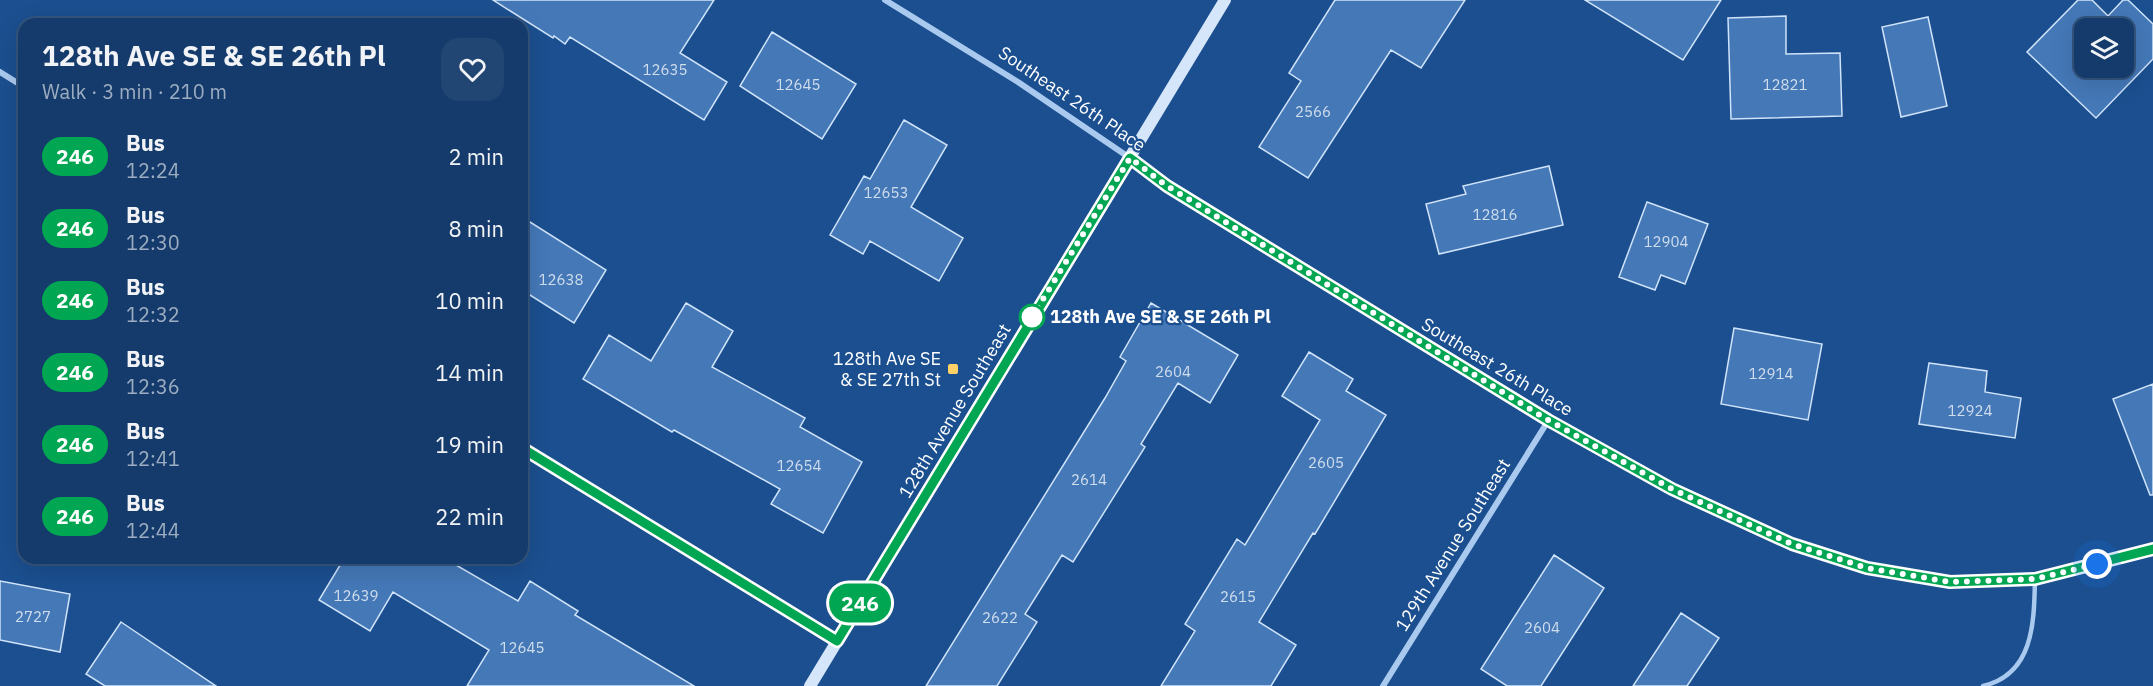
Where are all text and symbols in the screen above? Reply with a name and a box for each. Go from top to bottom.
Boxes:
map controls [2074,18,2134,78]
button: layers [2074,18,2134,78]
text: 128th Ave SE & SE 26th Pl [42,37,385,74]
button: heart [441,38,504,101]
street label: Southeast 26th Place [994,41,1150,156]
house number: 12635 [642,60,688,79]
house number: 12645 [775,75,821,94]
house number: 12821 [1762,75,1808,94]
text: Walk · 3 min · 210 m [42,78,227,105]
house number: 2566 [1295,102,1331,121]
text: Bus [126,128,165,157]
text: 246 [56,142,94,170]
text: 2 min [448,142,504,171]
text: 12:24 [126,157,180,184]
house number: 12653 [863,183,909,202]
text: Bus [126,200,165,229]
house number: 12816 [1472,205,1518,224]
text: 246 [56,214,94,242]
text: 8 min [448,214,504,243]
text: 12:30 [126,229,180,256]
house number: 12904 [1643,232,1689,251]
house number: 12638 [538,270,584,289]
text: Bus [126,272,165,301]
text: 246 [56,286,94,314]
text: 10 min [435,286,504,315]
text: 12:32 [126,301,180,328]
marker: 128th Ave SE & SE 26th Pl [1019,304,1045,330]
place label: 128th Ave SE & SE 26th Pl [1050,305,1271,328]
street label: Southeast 26th Place [1417,312,1577,421]
street label: 128th Avenue Southeast [893,319,1016,502]
text: Bus [126,344,165,373]
place label: 128th Ave SE & SE 27th St [833,347,941,391]
text: 246 [56,358,94,386]
text: 14 min [435,358,504,387]
marker: 128th Ave SE & SE 27th St [946,362,960,376]
house number: 2604 [1155,362,1191,381]
house number: 12914 [1748,364,1794,383]
text: 12:36 [126,373,180,400]
house number: 12924 [1947,401,1993,420]
text: Bus [126,416,165,445]
text: 246 [56,430,94,458]
text: 19 min [435,430,504,459]
text: 12:41 [126,445,180,472]
house number: 2605 [1308,453,1344,472]
street label: 129th Avenue Southeast [1390,454,1515,635]
house number: 12654 [776,456,822,475]
house number: 2614 [1071,470,1107,489]
text: Bus [126,488,165,517]
text: 246 [56,502,94,530]
text: 22 min [435,502,504,531]
text: 12:44 [126,517,180,544]
your location [2082,549,2112,579]
line badge: 246 [826,584,894,622]
house number: 12639 [333,586,379,605]
house number: 2615 [1220,587,1256,606]
text: 246 [841,589,879,617]
house number: 2727 [15,607,51,626]
house number: 2622 [982,608,1018,627]
house number: 2604 [1524,618,1560,637]
house number: 12645 [499,638,545,657]

